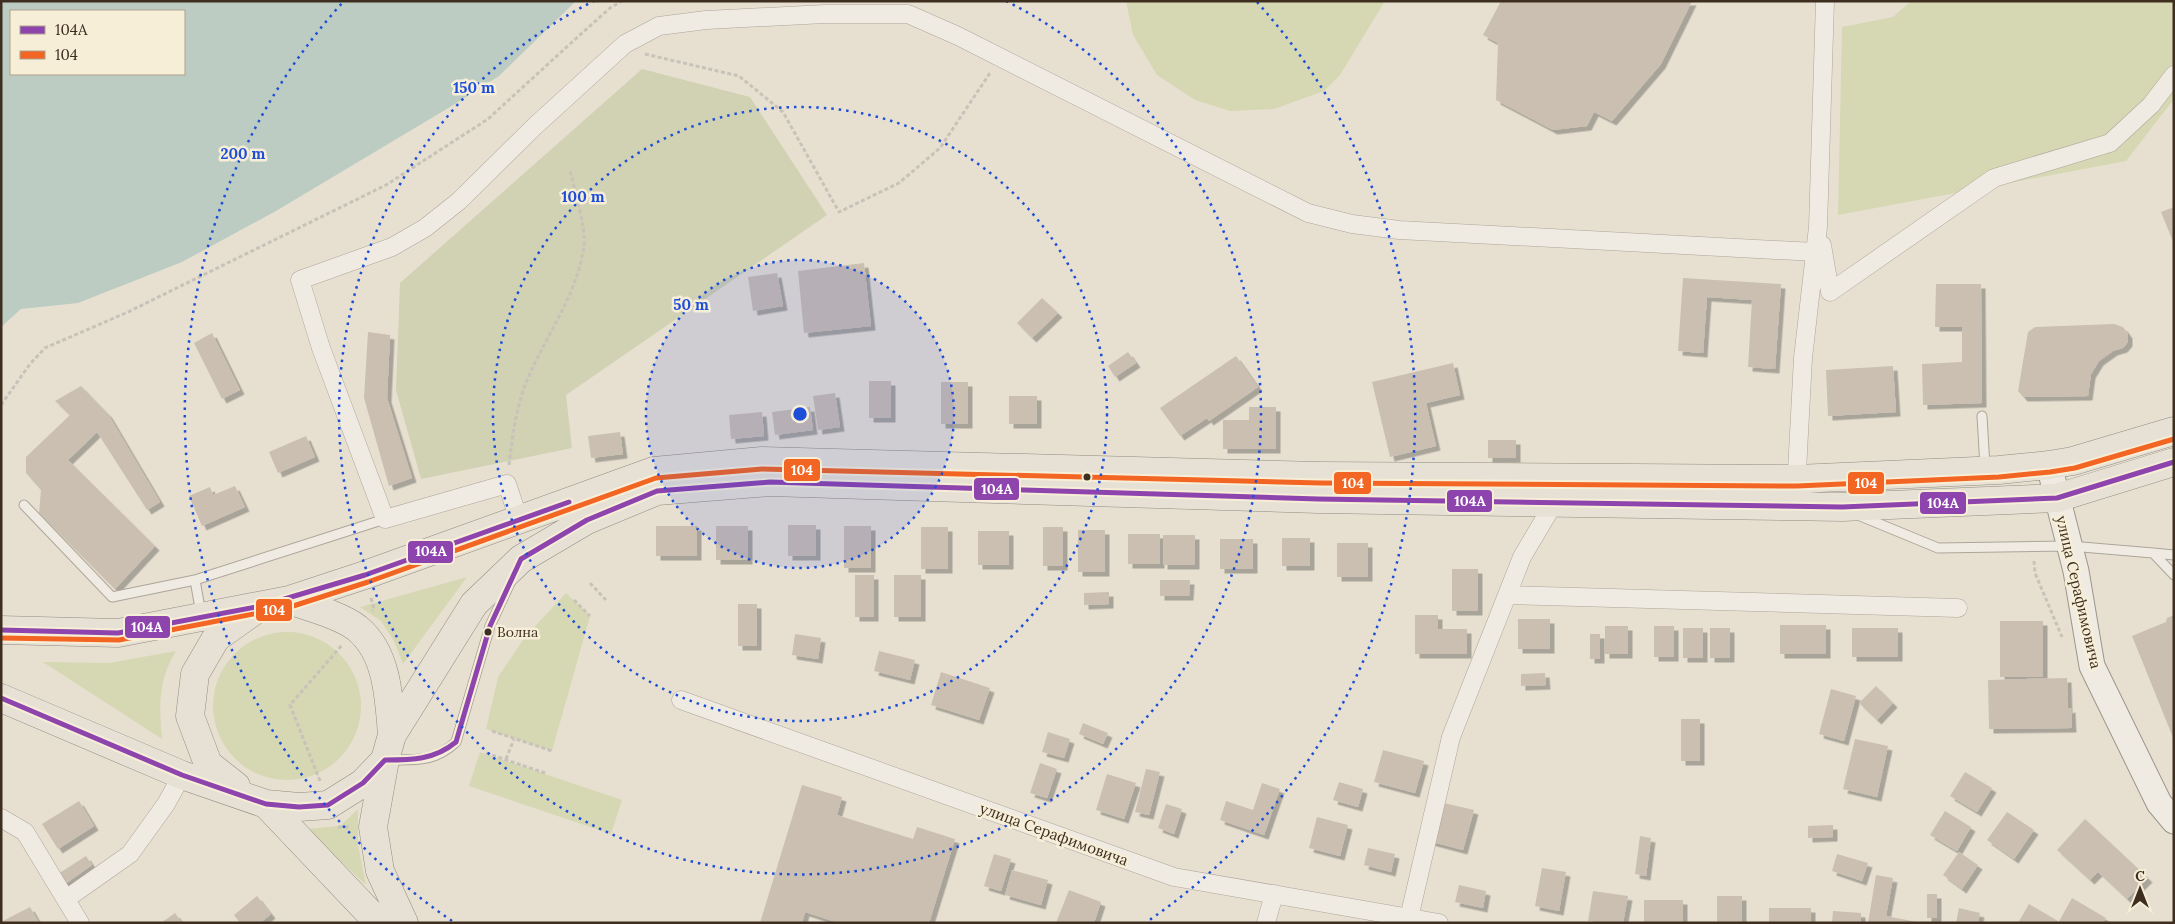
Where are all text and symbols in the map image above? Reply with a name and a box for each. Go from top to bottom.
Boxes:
legend [10,10,185,75]
text: 104А [55,20,88,39]
text: 104 [55,45,78,64]
text: 150 m [453,78,495,97]
text: 200 m [221,144,266,163]
text: 100 m [562,187,605,206]
text: 50 m [673,295,709,314]
centre of rings [791,405,809,423]
line badge: 104 [783,458,821,482]
text: 104 [791,461,813,479]
line badge: 104 [1333,471,1372,495]
line badge: 104 [1847,471,1885,495]
unlabelled marker [1082,472,1092,482]
text: 104 [1342,474,1364,492]
text: 104 [1855,474,1877,492]
line badge: 104А [973,477,1020,501]
text: 104А [981,480,1013,498]
line badge: 104А [1446,489,1493,513]
line badge: 104А [1919,491,1967,515]
text: 104А [1454,492,1486,510]
text: 104А [1927,494,1959,512]
street label: улица Серафимовича [2052,514,2106,671]
line badge: 104А [407,540,454,564]
text: 104А [415,542,447,560]
line badge: 104 [255,598,293,622]
text: 104 [263,601,285,619]
line badge: 104А [124,615,171,639]
text: 104А [131,618,163,636]
place label: Волна [497,623,538,641]
marker: Волна [483,627,493,637]
street label: улица Серафимовича [977,798,1131,870]
north arrow [2115,864,2165,914]
text: С [2135,867,2145,885]

